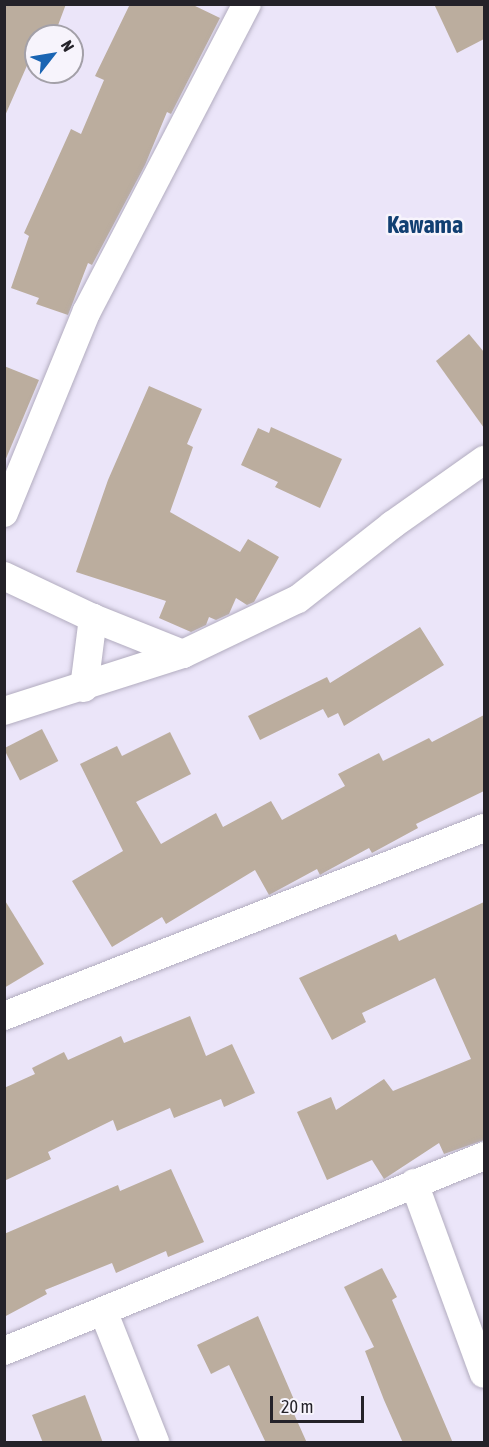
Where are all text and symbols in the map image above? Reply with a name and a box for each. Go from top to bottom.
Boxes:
north arrow [24,24,84,84]
text: N [58,37,78,54]
district label: Kawama [387,211,463,239]
scale bar [273,1384,368,1422]
text: 20 m [281,1396,313,1417]

